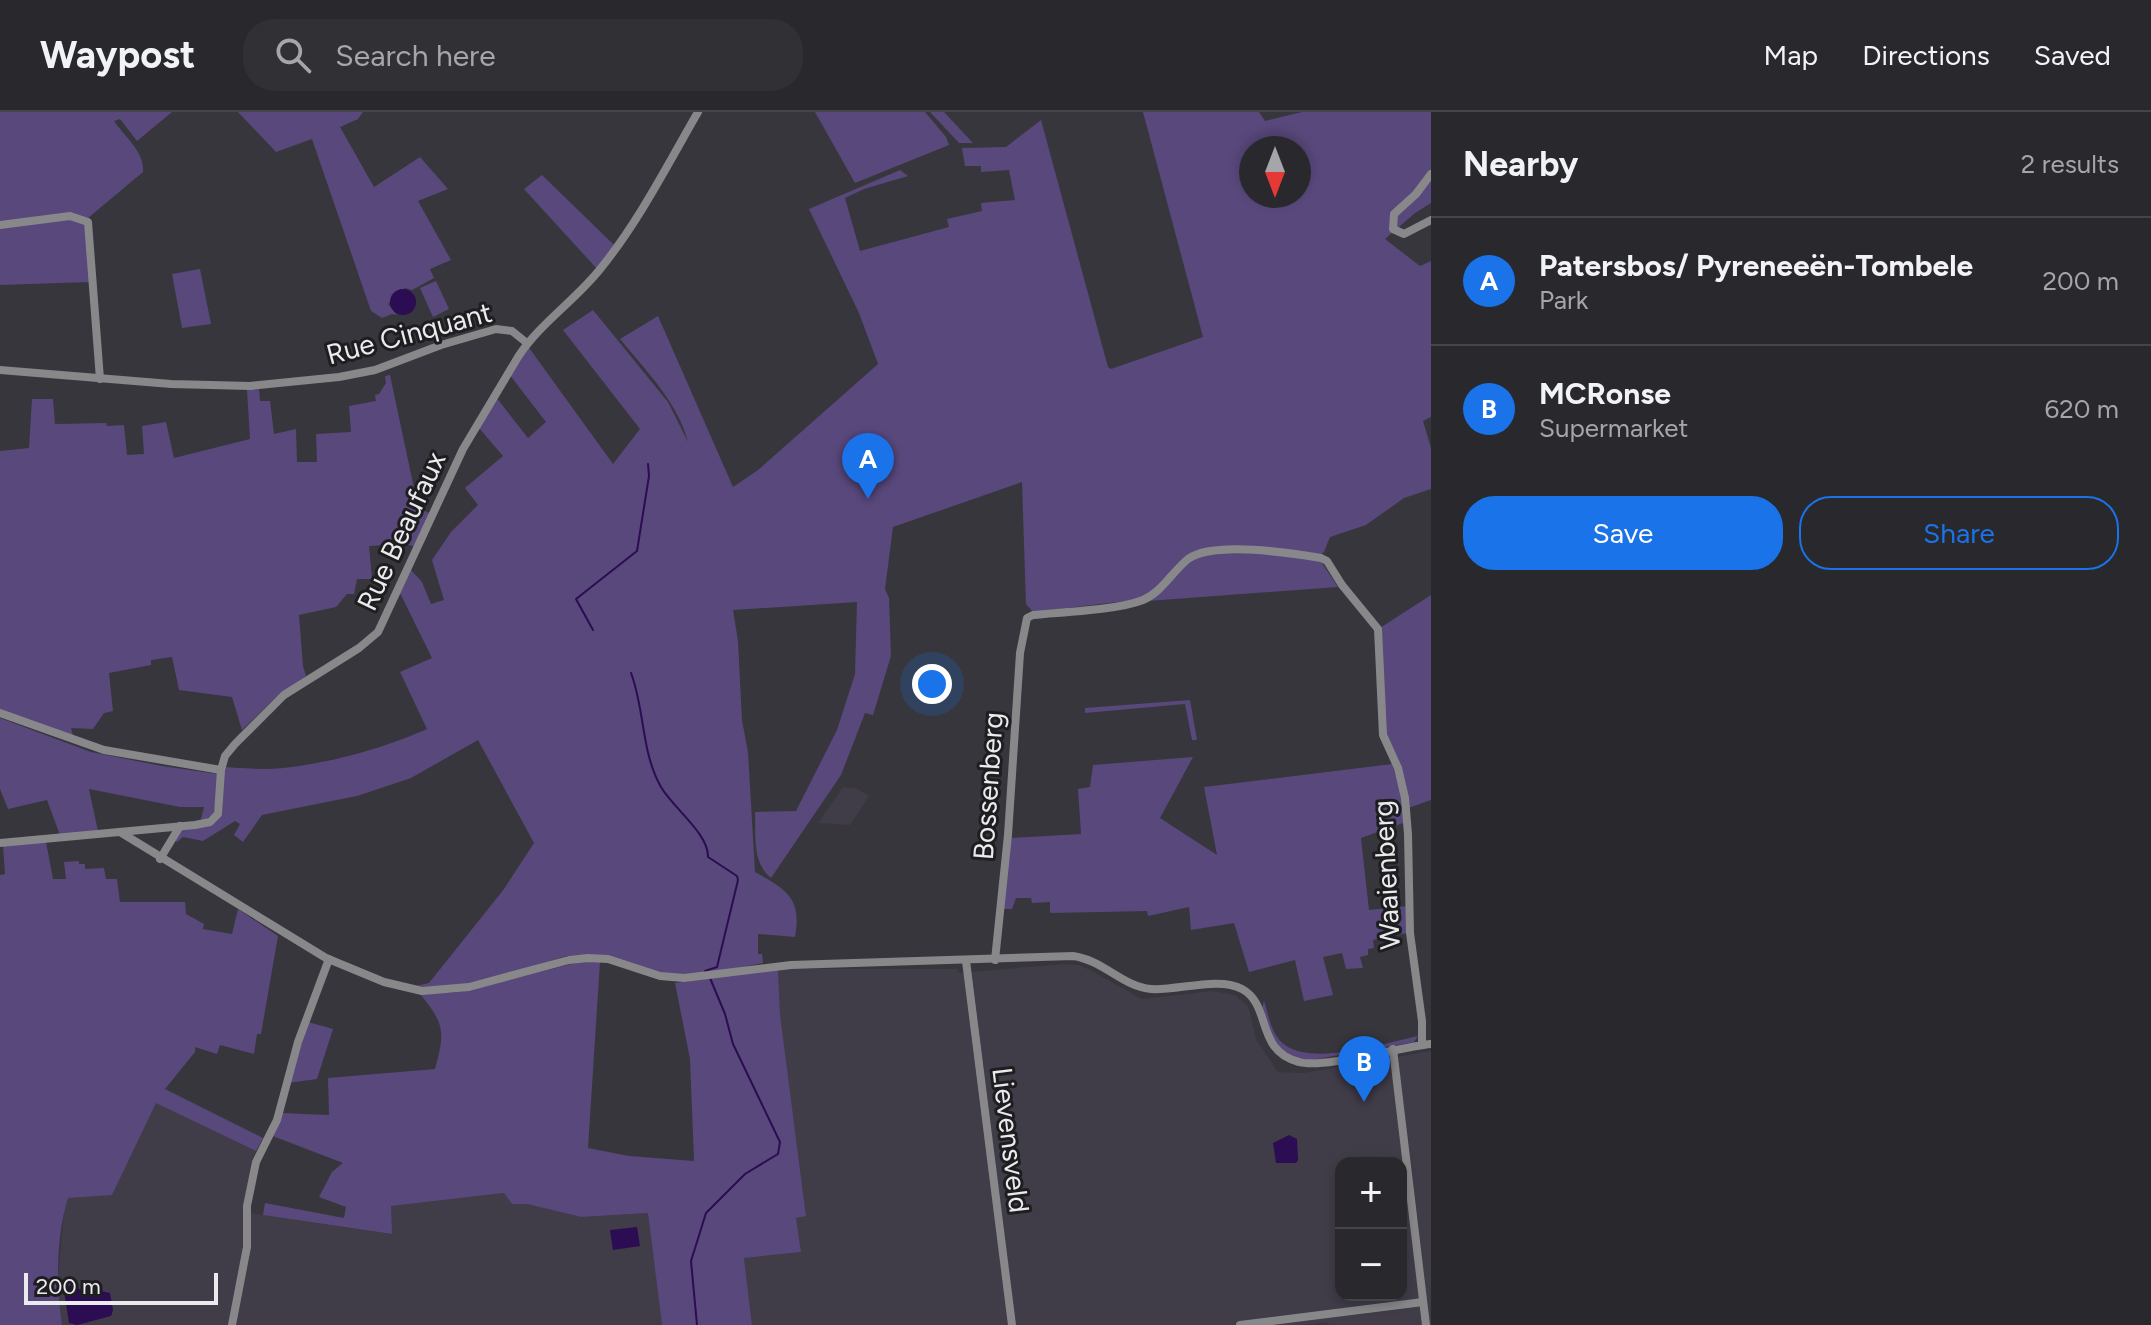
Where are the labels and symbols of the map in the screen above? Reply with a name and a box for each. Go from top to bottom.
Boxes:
north arrow [1239,136,1311,208]
street label: Rue Cinquant [323,295,495,371]
pin: A [842,433,894,499]
street label: Rue Beaufaux [349,446,453,616]
your location [912,664,952,704]
street label: Bossenberg [966,711,1010,861]
street label: Waaienberg [1365,800,1407,950]
pin: B [1338,1036,1390,1102]
street label: Lievensveld [985,1065,1037,1215]
scale bar [24,1269,218,1305]

